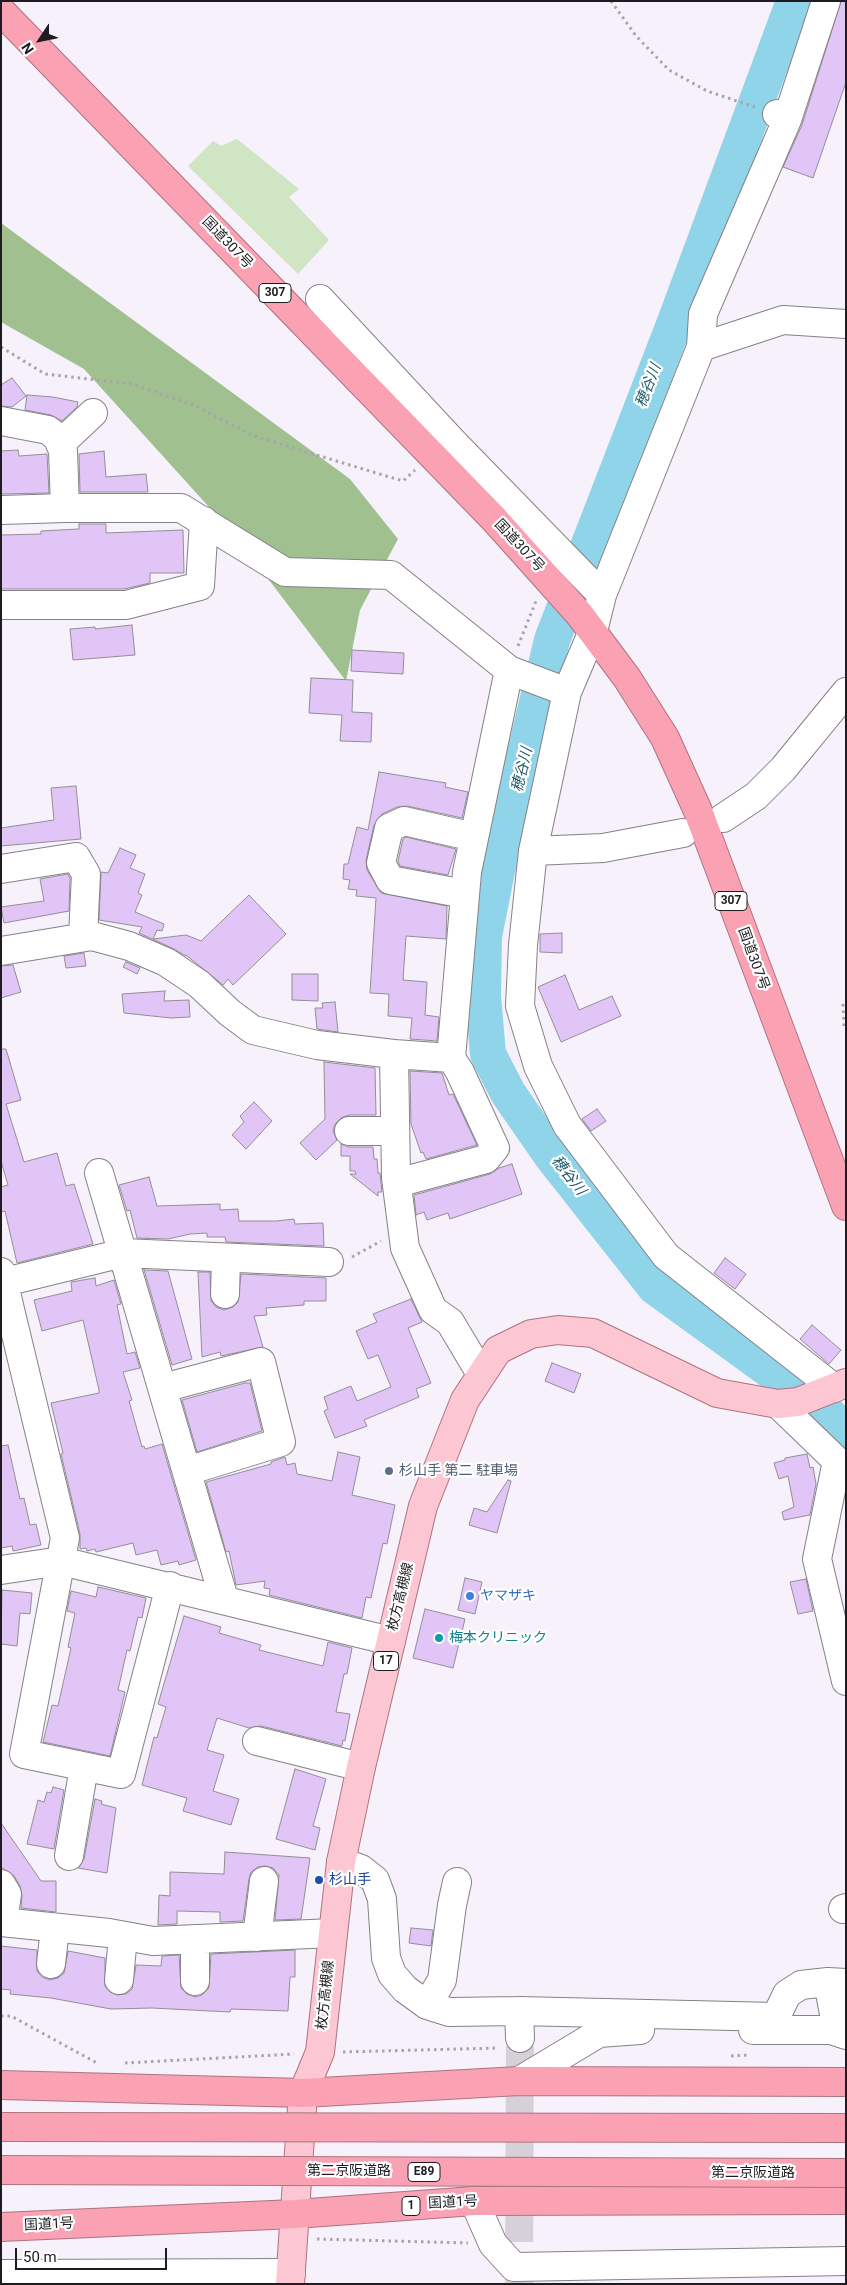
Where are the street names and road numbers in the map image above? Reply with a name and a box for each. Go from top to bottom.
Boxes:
street label: 国道307号 [198,214,256,272]
road number: 307 [259,284,291,302]
street label: 国道307号 [490,516,548,576]
road number: 307 [715,891,747,910]
street label: 国道307号 [734,925,772,993]
street label: 枚方高槻線 [384,1561,418,1633]
road number: 17 [374,1652,398,1670]
street label: 枚方高槻線 [314,1959,338,2031]
road number: E89 [408,2162,440,2182]
street label: 第二京阪道路 [307,2163,391,2179]
street label: 第二京阪道路 [711,2165,795,2181]
street label: 国道1号 [428,2193,478,2213]
road number: 1 [402,2196,420,2216]
street label: 国道1号 [24,2215,74,2235]

